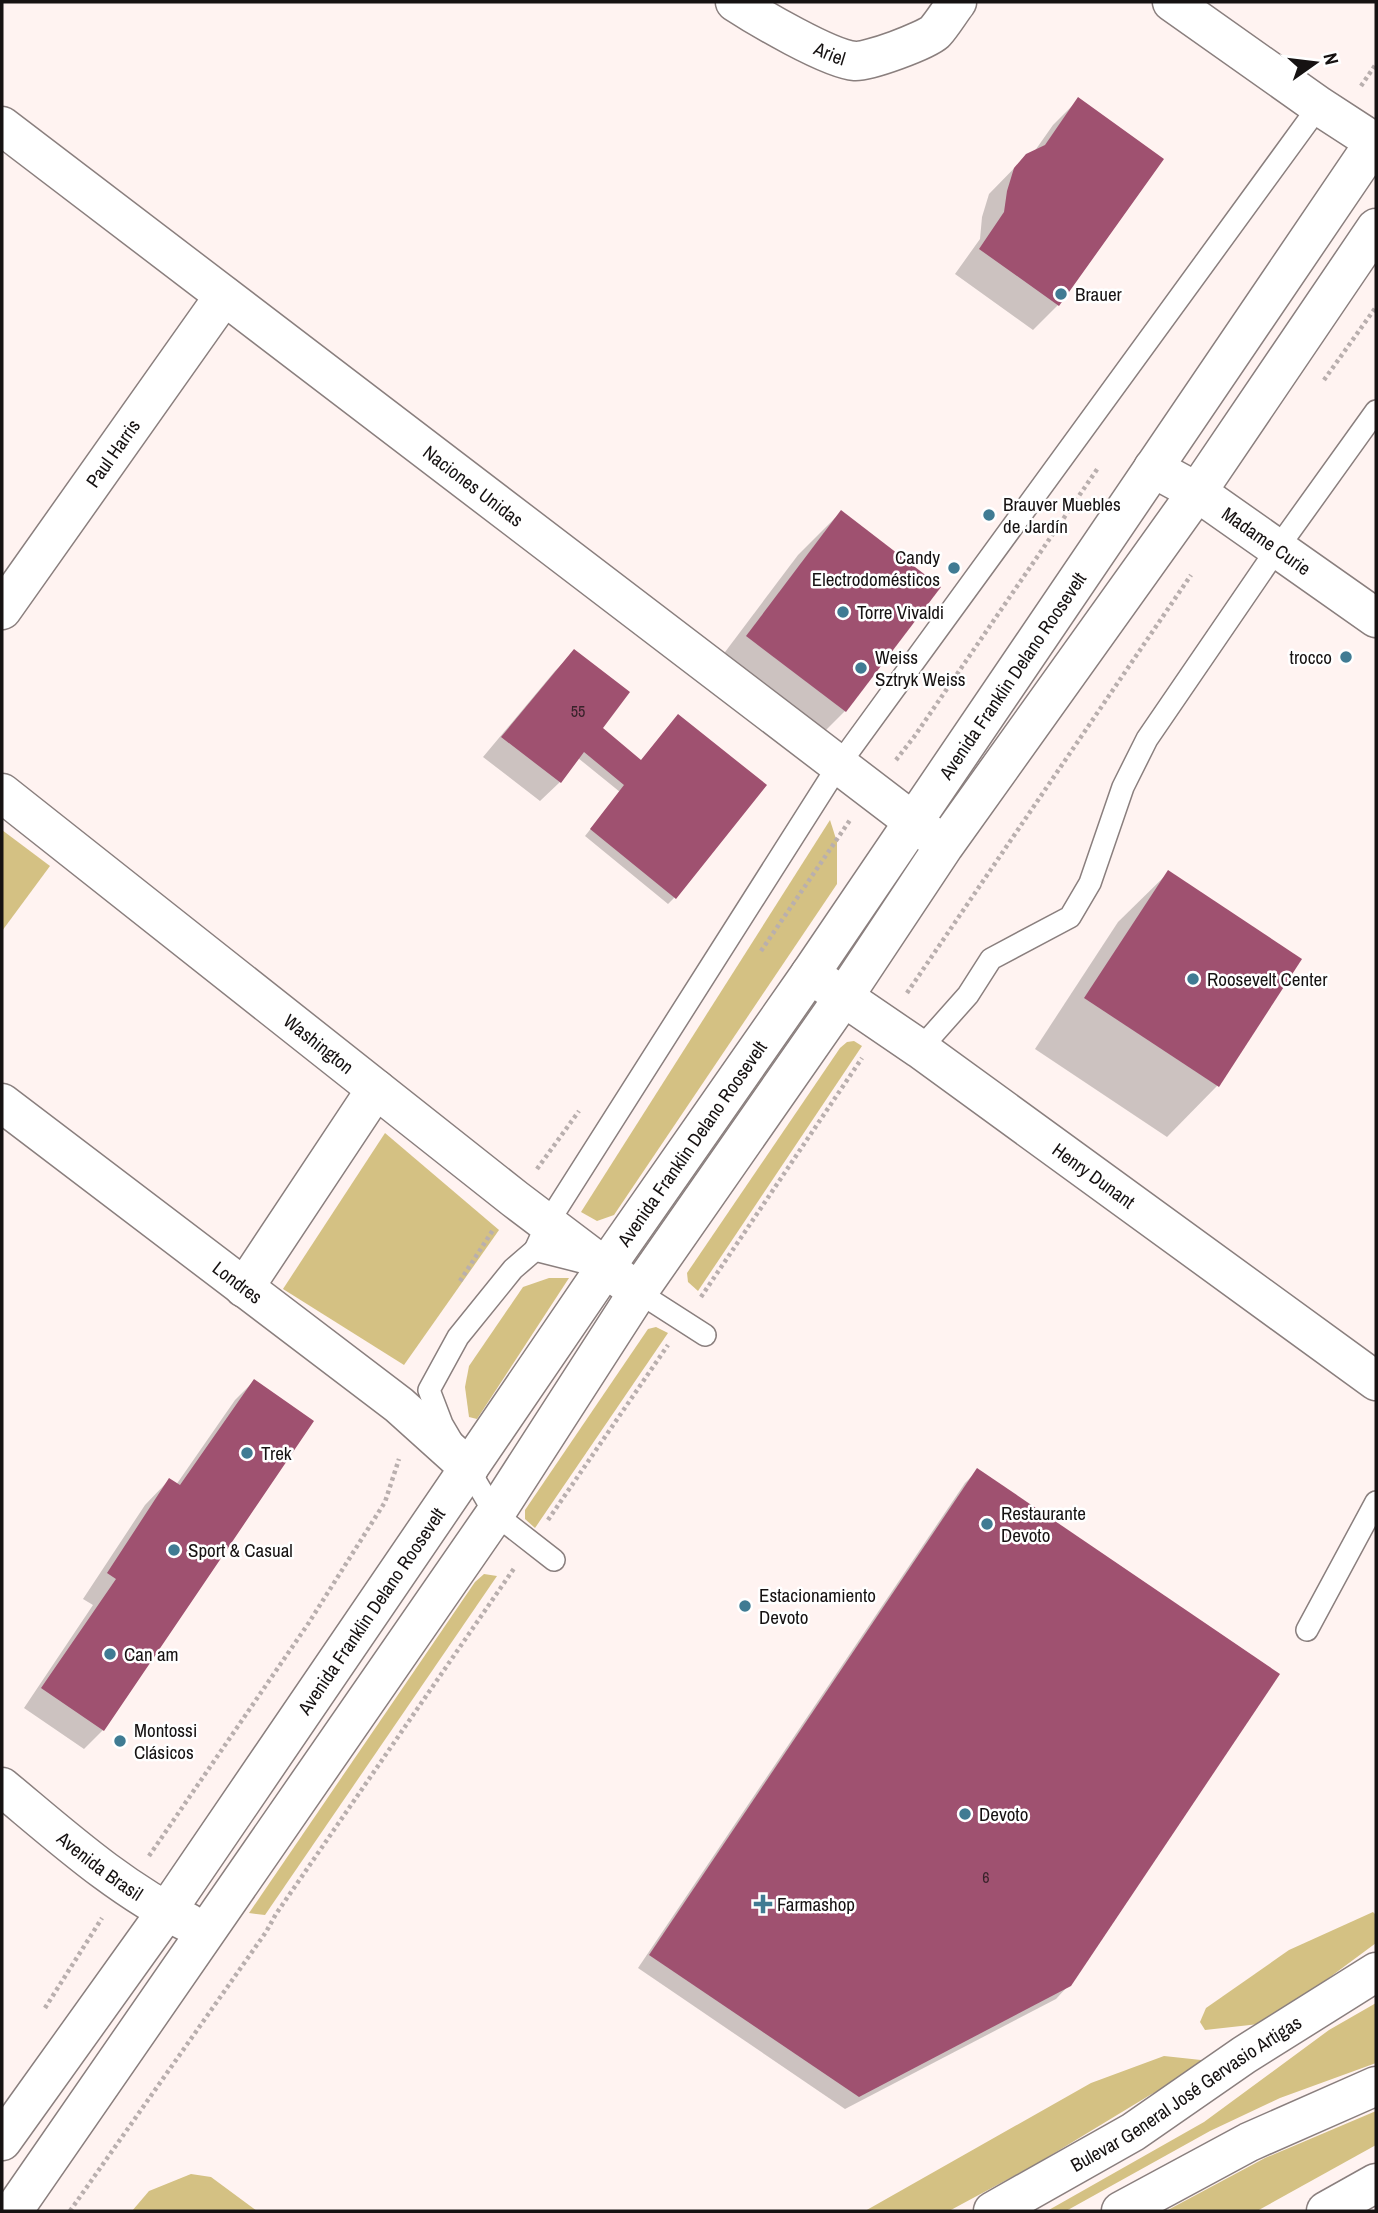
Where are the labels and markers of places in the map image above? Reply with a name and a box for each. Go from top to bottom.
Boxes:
place label: Brauer [1075,281,1123,307]
marker: Brauer [1053,286,1069,302]
place label: Brauver Muebles de Jardín [1003,491,1121,539]
marker: Brauver Muebles de Jardín [981,507,997,523]
place label: Candy Electrodomésticos [812,544,940,592]
marker: Candy Electrodomésticos [946,560,962,576]
place label: Torre Vivaldi [857,599,944,625]
marker: Torre Vivaldi [835,604,851,620]
place label: Weiss Sztryk Weiss [875,644,966,692]
place label: trocco [1290,644,1332,670]
marker: trocco [1338,649,1354,665]
marker: Weiss Sztryk Weiss [853,660,869,676]
place label: Roosevelt Center [1207,966,1328,992]
marker: Roosevelt Center [1185,971,1201,987]
place label: Trek [261,1440,292,1466]
marker: Trek [239,1445,255,1461]
place label: Restaurante Devoto [1001,1500,1086,1548]
marker: Restaurante Devoto [979,1516,995,1532]
place label: Sport & Casual [188,1537,293,1563]
marker: Sport & Casual [166,1542,182,1558]
place label: Estacionamiento Devoto [759,1582,876,1630]
marker: Estacionamiento Devoto [737,1598,753,1614]
place label: Can am [124,1641,179,1667]
marker: Can am [102,1646,118,1662]
place label: Montossi Clásicos [134,1717,197,1765]
marker: Montossi Clásicos [112,1733,128,1749]
place label: Devoto [979,1801,1028,1827]
marker: Devoto [957,1806,973,1822]
place label: Farmashop [777,1891,855,1917]
marker: Farmashop [755,1896,771,1912]

